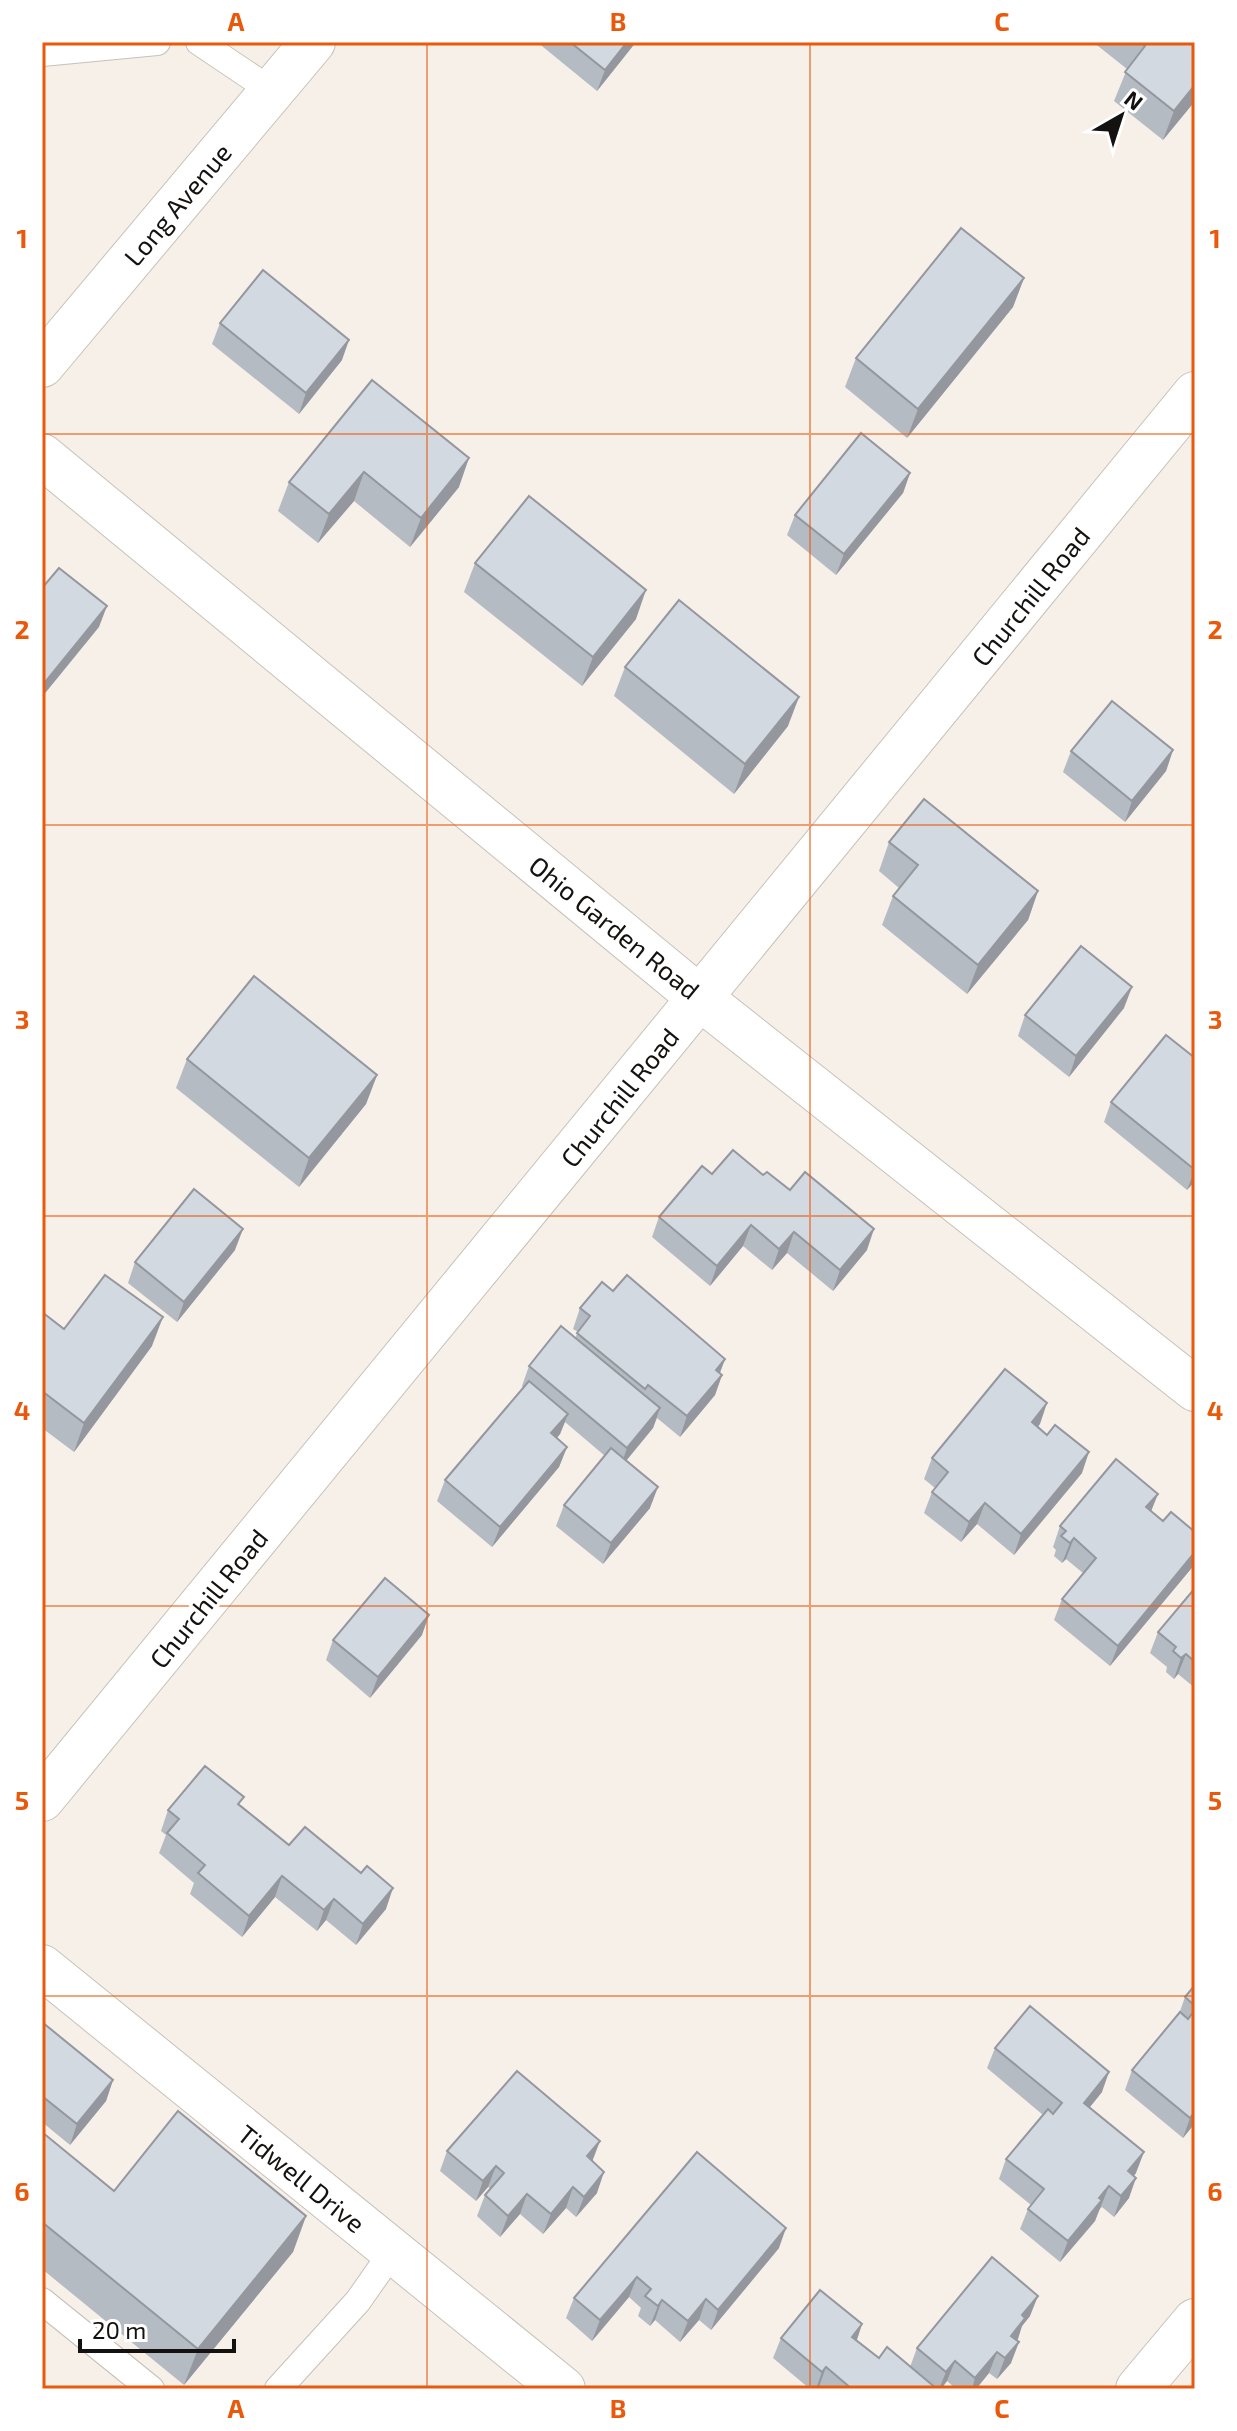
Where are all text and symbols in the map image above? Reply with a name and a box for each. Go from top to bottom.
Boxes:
text: A [228,5,245,36]
text: B [610,5,626,36]
text: C [994,5,1010,36]
north arrow [1081,76,1161,156]
text: N [1120,85,1149,115]
street label: Long Avenue [117,137,237,271]
text: 1 [16,222,28,253]
text: 1 [1209,222,1221,253]
street label: Churchill Road [965,520,1095,672]
text: 2 [14,613,30,644]
text: 2 [1207,613,1223,644]
street label: Ohio Garden Road [524,849,706,1005]
text: 3 [15,1003,29,1034]
text: 3 [1208,1003,1222,1034]
street label: Churchill Road [554,1021,684,1173]
text: 4 [14,1394,30,1425]
text: 4 [1207,1394,1223,1425]
street label: Churchill Road [143,1522,273,1674]
text: 5 [15,1784,29,1815]
text: 5 [1208,1784,1222,1815]
street label: Tidwell Drive [232,2117,372,2239]
text: 6 [14,2175,30,2206]
text: 6 [1207,2175,1223,2206]
scale bar [80,2303,234,2353]
text: 20 m [92,2315,146,2344]
text: A [228,2392,245,2423]
text: B [610,2392,626,2423]
text: C [994,2392,1010,2423]

